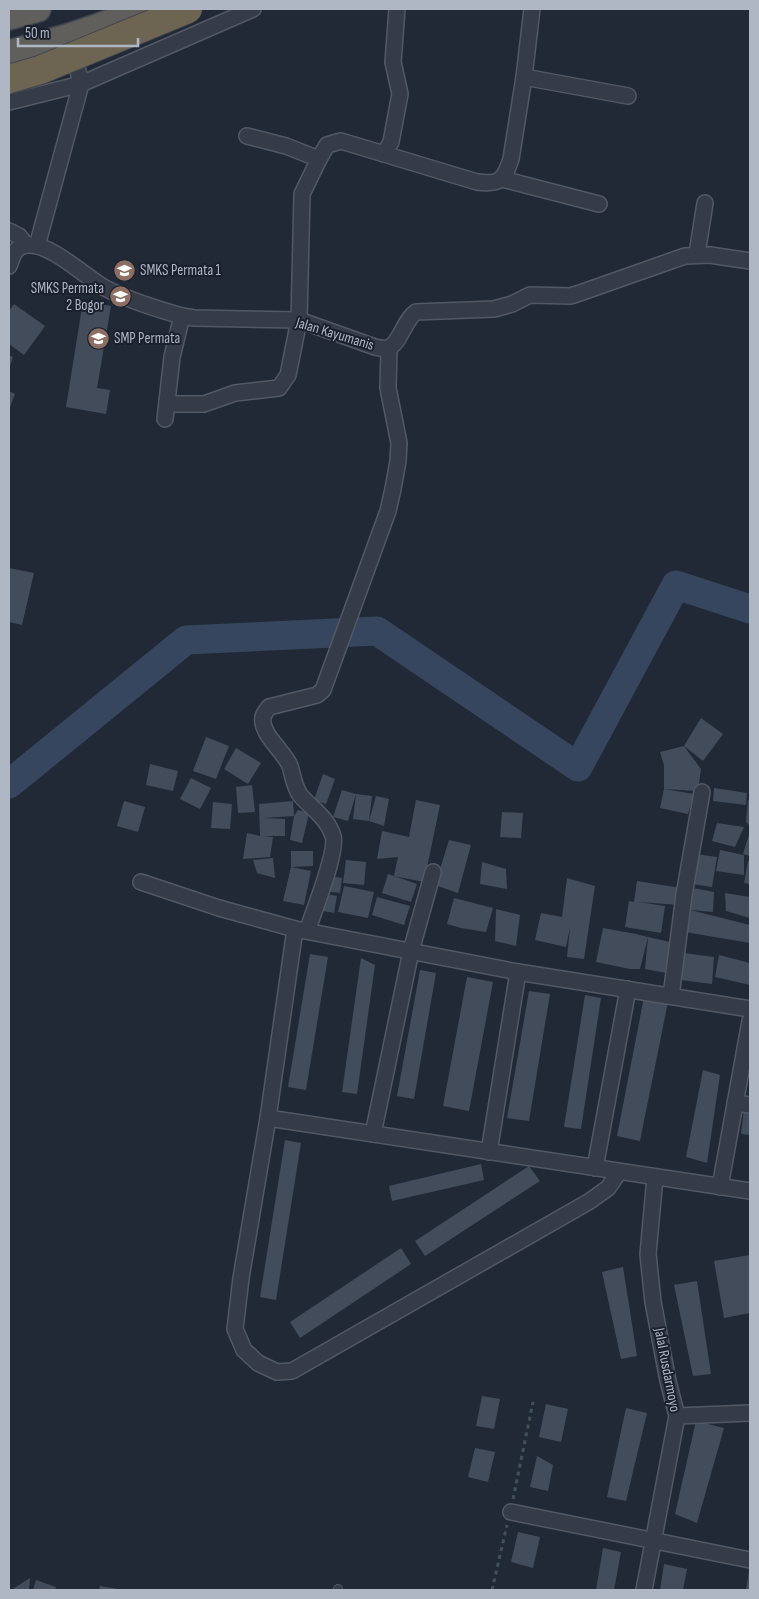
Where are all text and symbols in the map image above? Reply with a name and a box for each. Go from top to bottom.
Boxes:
scale bar [18,15,138,47]
text: 50 m [25,24,50,43]
school or university icon: SMKS Permata 1 [112,258,136,282]
place label: SMKS Permata 1 [140,261,222,280]
place label: SMKS Permata 2 Bogor [31,279,105,315]
school or university icon: SMKS Permata 2 Bogor [108,285,132,309]
street label: Jalan Kayumanis [293,313,376,355]
school or university icon: SMP Permata [86,326,110,350]
place label: SMP Permata [114,329,181,348]
street label: Jalal Rusdarmoyo [649,1325,684,1414]

